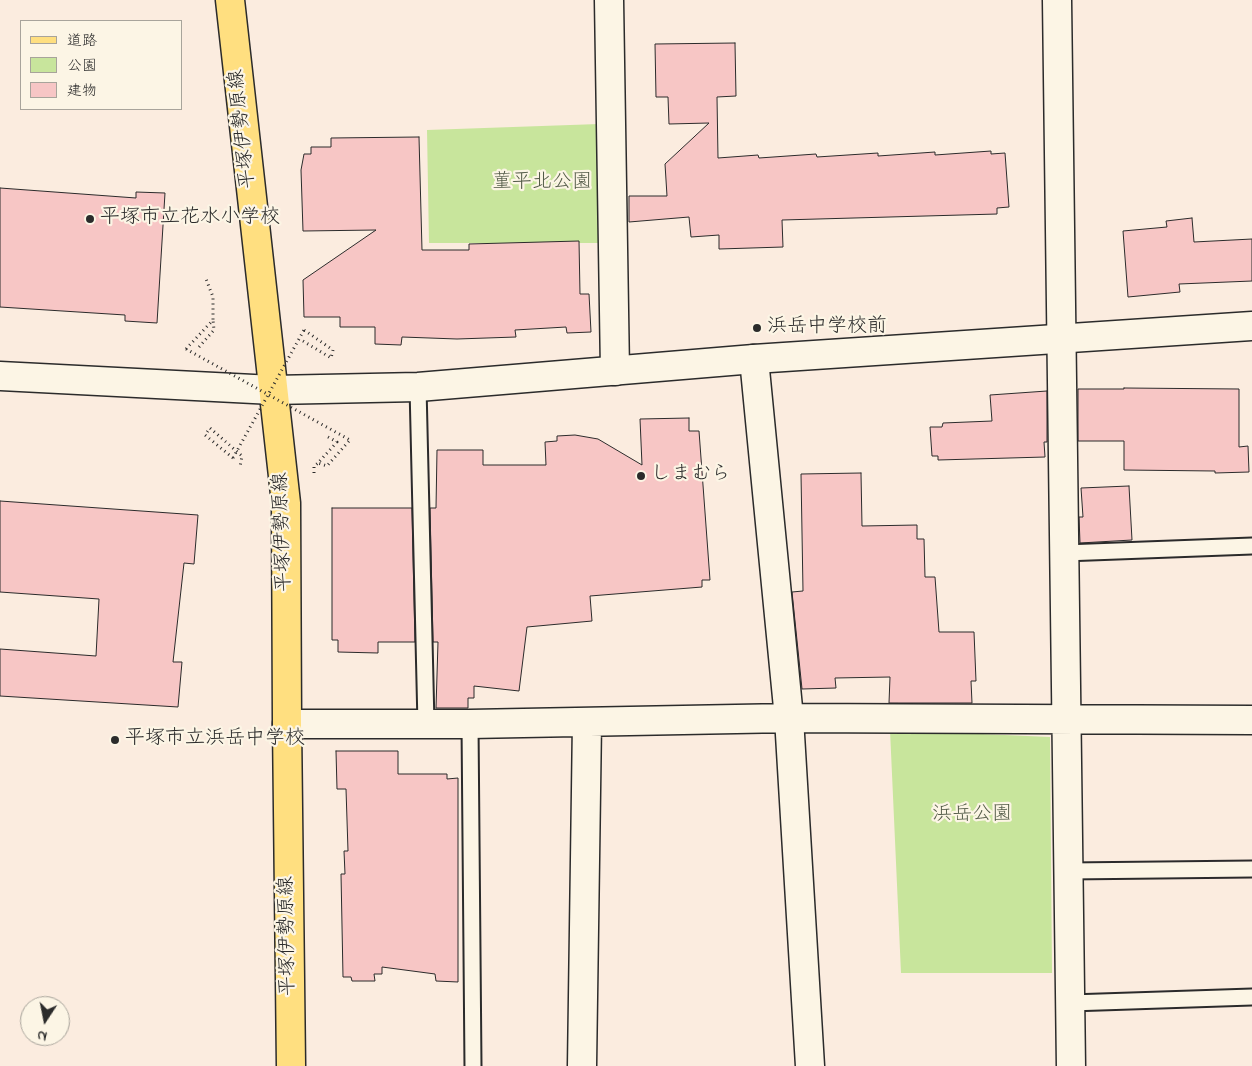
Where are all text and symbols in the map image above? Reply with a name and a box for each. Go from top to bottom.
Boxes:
legend [20,20,182,110]
text: 道路 [67,30,97,52]
text: 公園 [67,55,97,77]
street label: 平塚伊勢原線 [226,68,262,190]
text: 建物 [67,80,97,102]
park label: 菫平北公園 [492,172,592,196]
place label: 平塚市立花水小学校 [100,207,280,231]
marker: 平塚市立花水小学校 [84,213,96,225]
place label: 浜岳中学校前 [767,316,887,340]
marker: 浜岳中学校前 [751,322,763,334]
place label: しまむら [651,464,731,488]
marker: しまむら [635,470,647,482]
street label: 平塚伊勢原線 [270,472,298,592]
place label: 平塚市立浜岳中学校 [125,728,305,752]
marker: 平塚市立浜岳中学校 [109,734,121,746]
park label: 浜岳公園 [932,804,1012,828]
street label: 平塚伊勢原線 [276,876,302,996]
north arrow [20,996,70,1046]
text: N [36,1024,49,1046]

